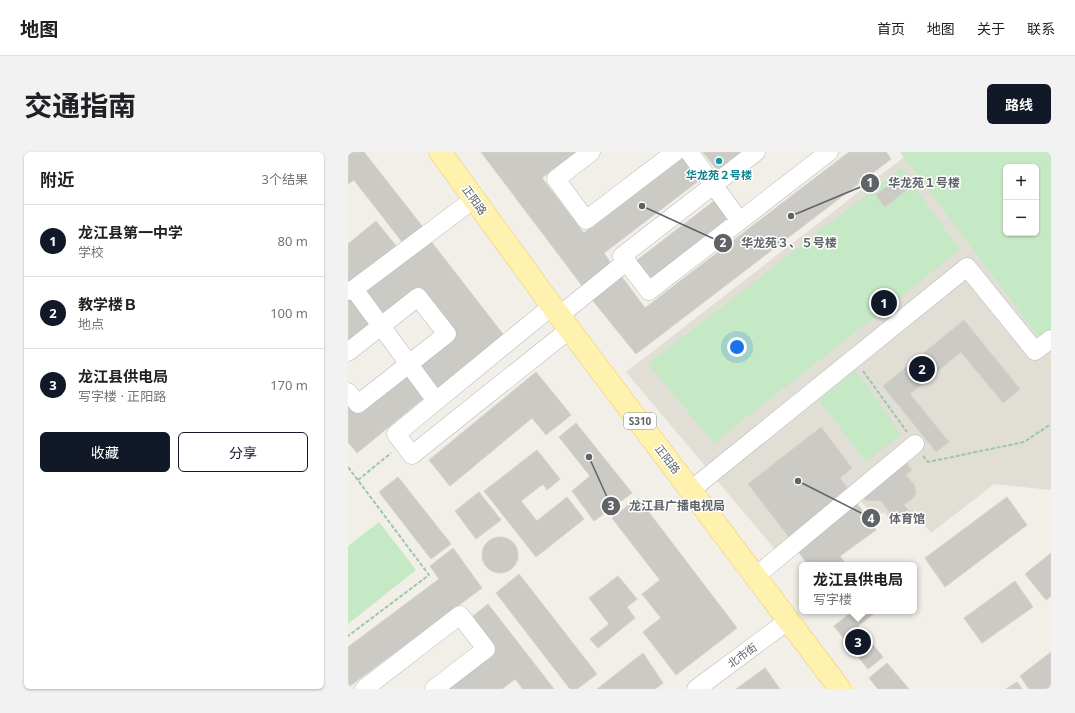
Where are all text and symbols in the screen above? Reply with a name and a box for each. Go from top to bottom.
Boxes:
text: 地图 [20,16,58,42]
text: 首页 [877,19,905,38]
text: 地图 [927,19,955,38]
text: 关于 [977,19,1005,38]
text: 联系 [1027,19,1055,38]
button: 路线 [987,84,1051,124]
text: 交通指南 [24,86,136,124]
marker: 华龙苑２号楼 [714,156,724,166]
map controls [1003,164,1039,236]
button: + [1003,164,1039,200]
place label: 华龙苑２号楼 [686,167,752,182]
text: 附近 [40,168,74,191]
text: 3个结果 [262,170,308,188]
callout: 华龙苑１号楼 [860,171,968,195]
text: 1 [867,174,873,191]
text: 华龙苑１号楼 [888,174,960,191]
street label: 正阳路 [459,182,491,218]
button: − [1003,200,1039,236]
text: 龙江县第一中学 [78,222,183,242]
callout: 华龙苑３、５号楼 [713,231,845,255]
text: 1 [49,232,57,250]
text: 80 m [278,232,308,250]
text: 2 [720,234,727,251]
text: 华龙苑３、５号楼 [741,234,837,251]
text: 学校 [78,243,104,261]
pin: 1 [871,288,897,318]
text: 教学楼Ｂ [78,294,138,314]
text: 2 [49,304,57,322]
text: 100 m [270,304,308,322]
text: 地点 [78,315,104,333]
your location [727,337,747,357]
pin: 2 [909,354,935,384]
text: 龙江县供电局 [78,366,168,386]
text: 3 [49,376,57,394]
text: 170 m [270,376,308,394]
text: 写字楼 · 正阳路 [78,387,166,405]
road number: S310 [624,413,656,429]
button: 收藏 [40,432,170,472]
button: 分享 [178,432,308,472]
street label: 正阳路 [652,441,684,477]
callout: 龙江县广播电视局 [601,494,733,518]
text: 3 [608,497,615,514]
text: 龙江县广播电视局 [629,497,725,514]
callout: 体育馆 [861,506,933,530]
text: 4 [868,510,875,527]
text: 体育馆 [889,510,925,527]
popup [799,562,917,614]
text: 龙江县供电局 [813,569,903,589]
text: 写字楼 [813,590,852,608]
pin: 3 [845,627,871,657]
street label: 北市街 [724,639,760,671]

